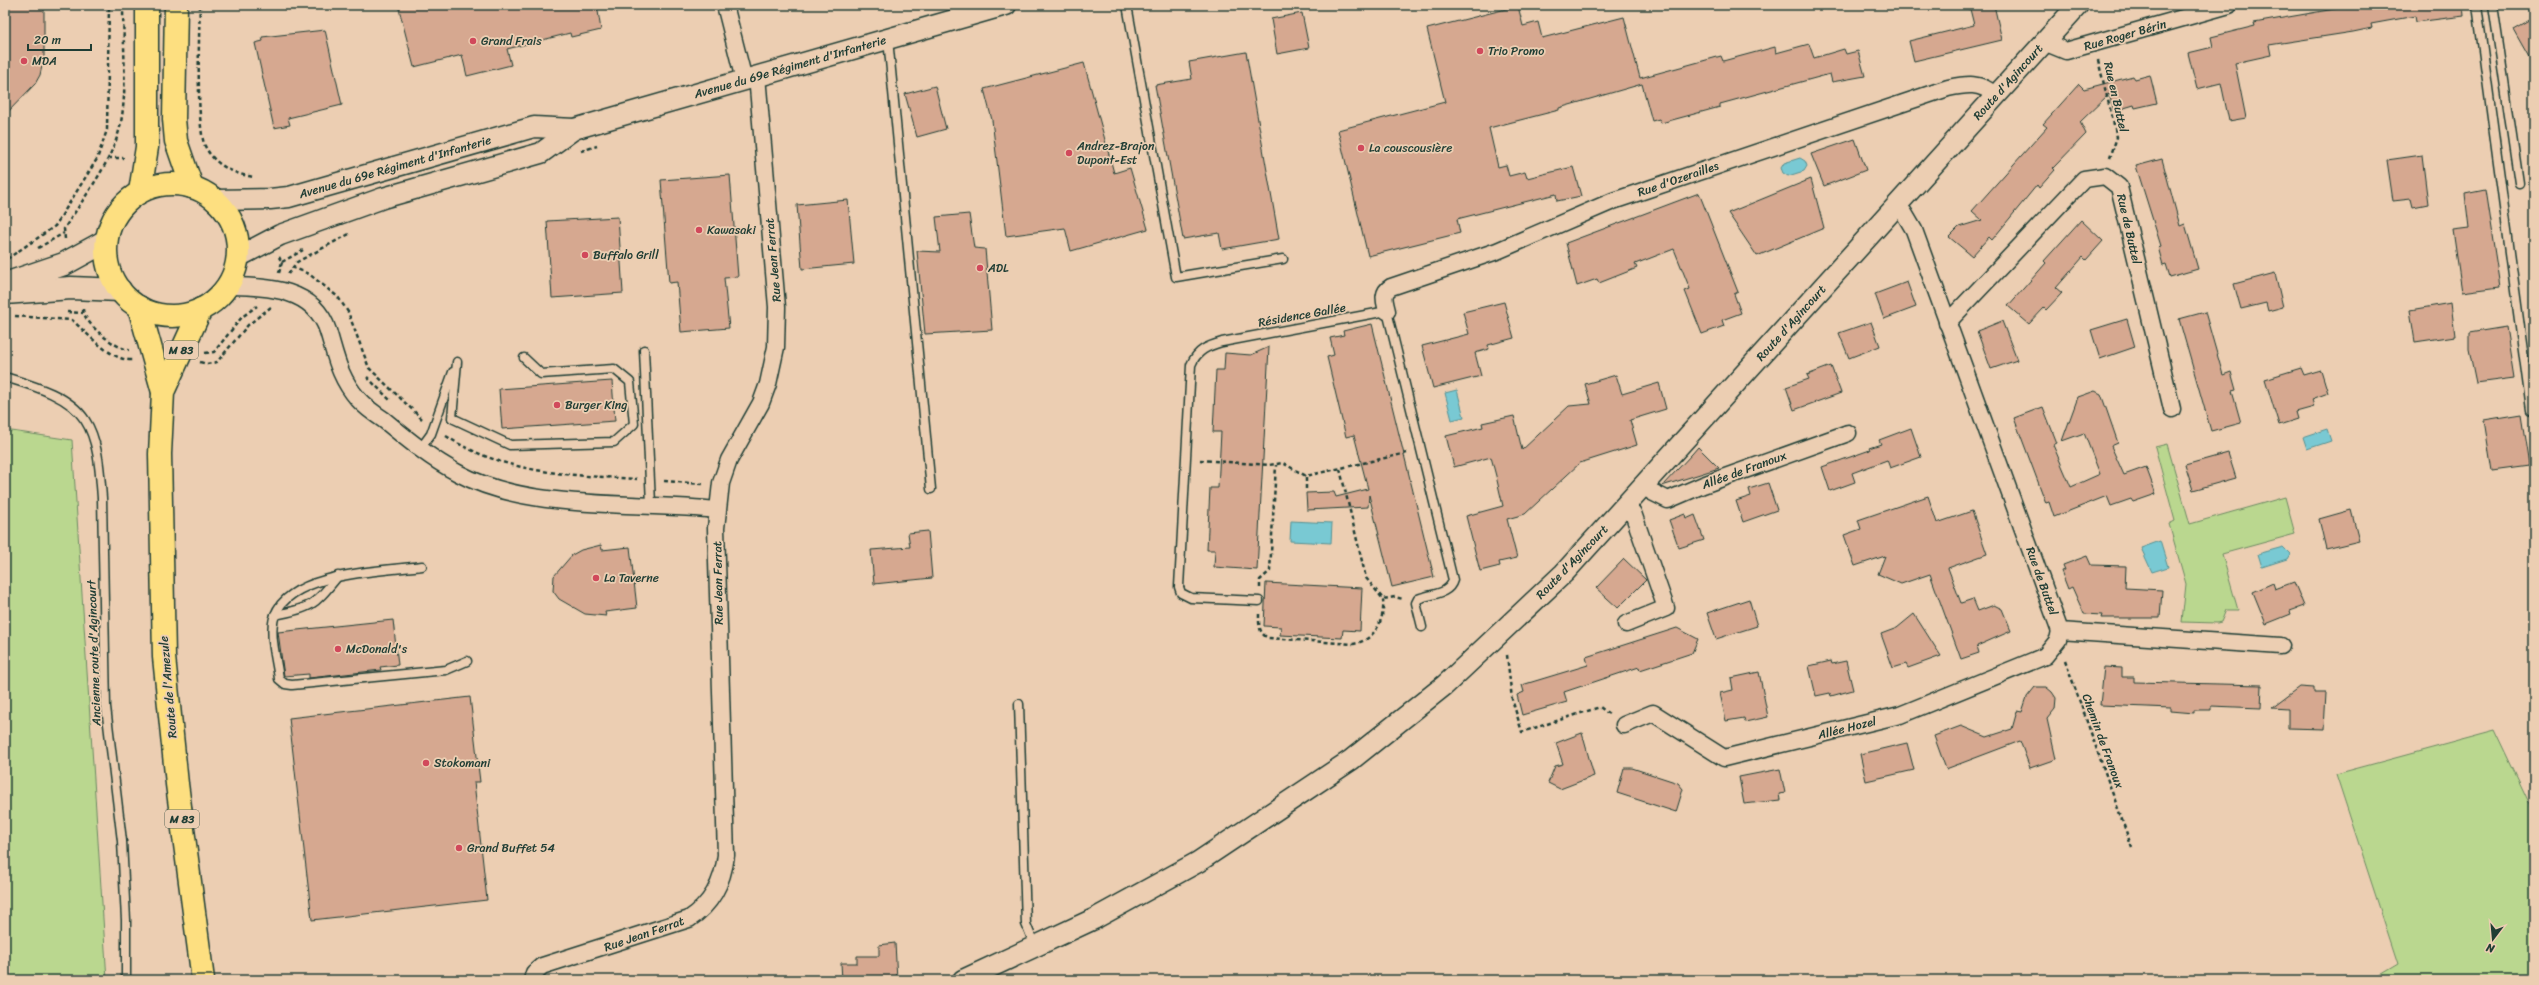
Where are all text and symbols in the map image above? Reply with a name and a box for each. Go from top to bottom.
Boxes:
street label: Rue Roger Bérin [2081,13,2169,57]
scale bar [28,26,91,52]
text: 20 m [34,29,61,51]
street label: Avenue du 69e Régiment d'Infanterie [690,29,889,105]
place label: Grand Frais [481,30,542,52]
marker: Grand Frais [468,36,478,46]
street label: Route d'Agincourt [1967,39,2049,125]
place label: Trio Promo [1488,40,1544,62]
marker: Trio Promo [1475,46,1485,56]
place label: MDA [32,50,57,72]
marker: MDA [19,56,29,66]
street label: Rue en Buttel [2097,60,2135,135]
street label: Avenue du 69e Régiment d'Infanterie [295,129,494,205]
place label: Andrez-Brajon Dupont-Est [1076,135,1155,171]
place label: La couscousière [1369,137,1452,159]
marker: La couscousière [1356,143,1366,153]
marker: Andrez-Brajon Dupont-Est [1064,148,1074,158]
street label: Rue d'Ozerailles [1634,155,1722,203]
street label: Rue de Buttel [2110,192,2148,267]
street label: Rue Jean Ferrat [758,217,788,303]
place label: Kawasaki [707,219,757,241]
marker: Kawasaki [694,225,704,235]
place label: Buffalo Grill [593,244,659,266]
marker: Buffalo Grill [580,250,590,260]
place label: ADL [987,257,1009,279]
marker: ADL [975,263,985,273]
street label: Route d'Agincourt [1750,280,1832,366]
street label: Résidence Gallée [1256,296,1348,334]
road number: M 83 [164,341,198,359]
place label: Burger King [565,394,627,416]
marker: Burger King [552,400,562,410]
street label: Allée de Franoux [1698,444,1790,496]
street label: Route d'Agincourt [1530,519,1614,605]
street label: Rue Jean Ferrat [706,541,730,625]
street label: Rue de Buttel [2019,544,2065,619]
place label: La Taverne [604,567,659,589]
marker: La Taverne [591,573,601,583]
street label: Ancienne route d'Agincourt [80,579,108,727]
street label: Route de l'Amezule [153,635,183,739]
place label: McDonald's [346,638,408,660]
marker: McDonald's [333,644,343,654]
street label: Chemin de Franoux [2076,690,2131,793]
street label: Allée Hozel [1814,710,1879,746]
place label: Stokomani [434,752,491,774]
marker: Stokomani [421,758,431,768]
road number: M 83 [165,810,199,828]
place label: Grand Buffet 54 [467,837,556,859]
marker: Grand Buffet 54 [454,843,464,853]
street label: Rue Jean Ferrat [601,910,687,958]
north arrow [2473,919,2513,959]
text: N [2484,938,2498,959]

